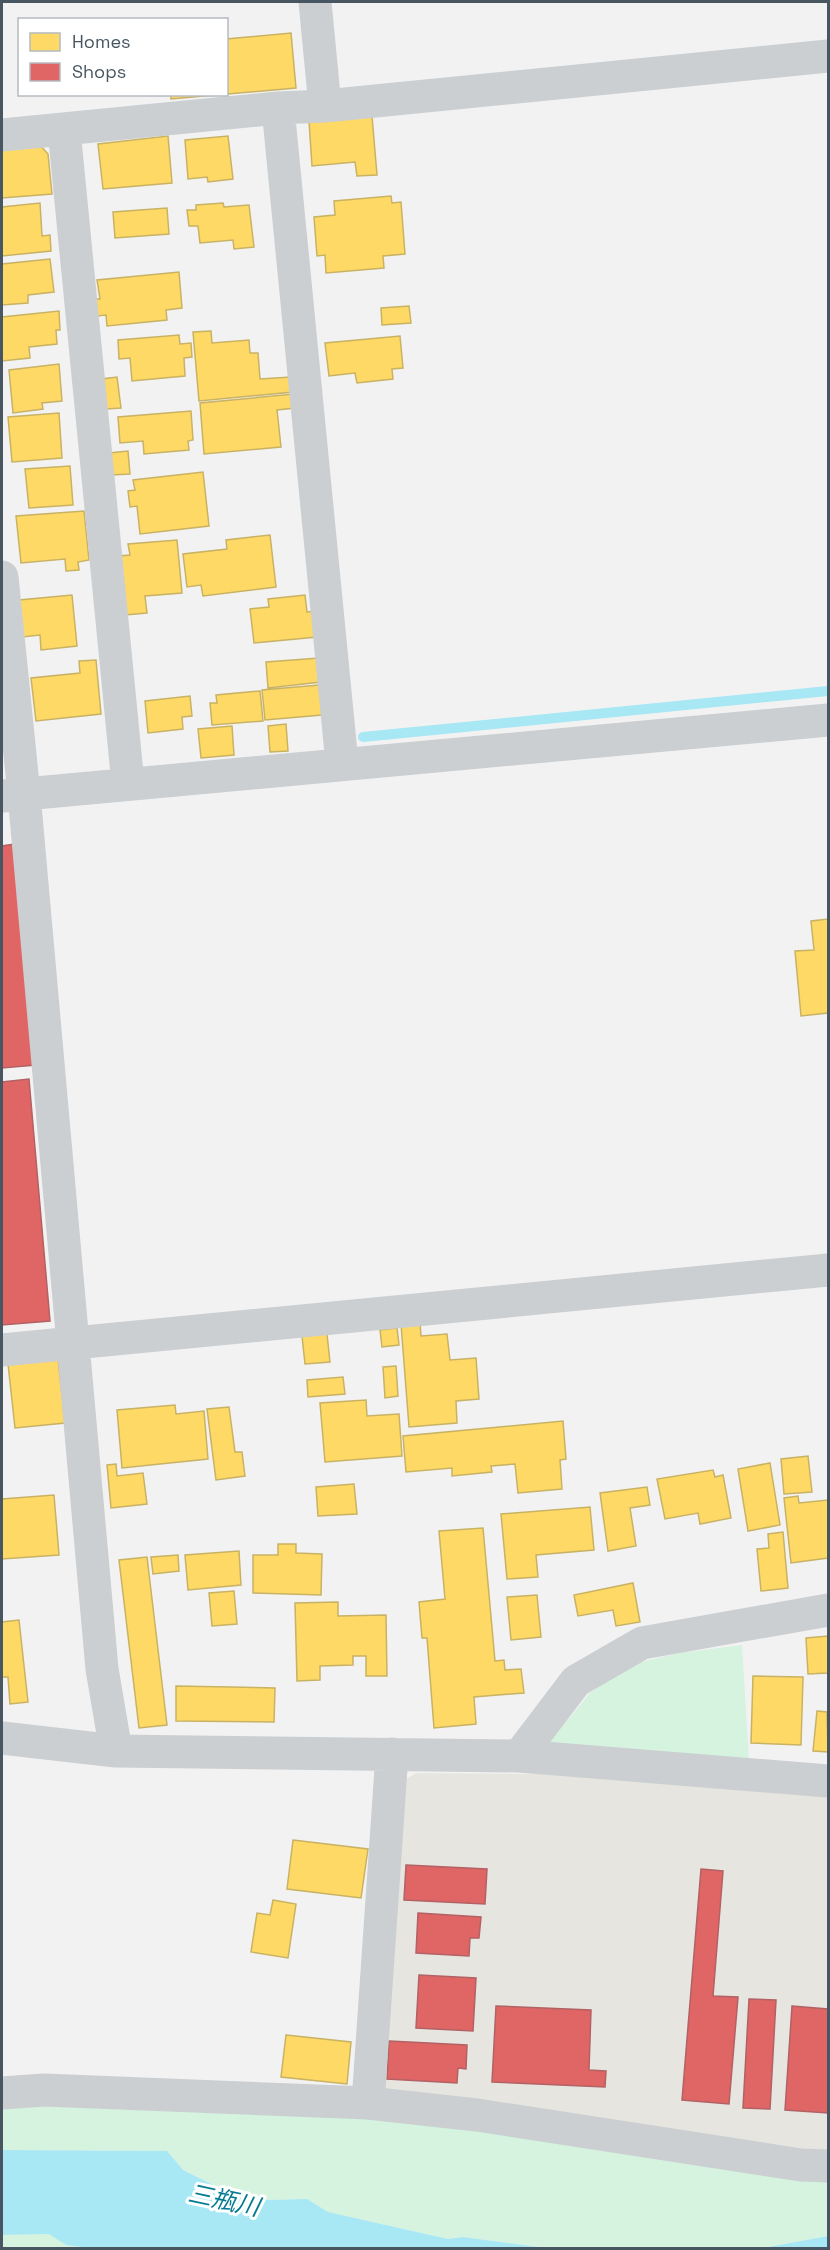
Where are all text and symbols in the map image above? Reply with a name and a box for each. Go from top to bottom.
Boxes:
legend [18,18,228,96]
text: Homes [72,30,131,53]
text: Shops [72,60,126,83]
water label: 三瓶川 [186,2177,265,2223]

